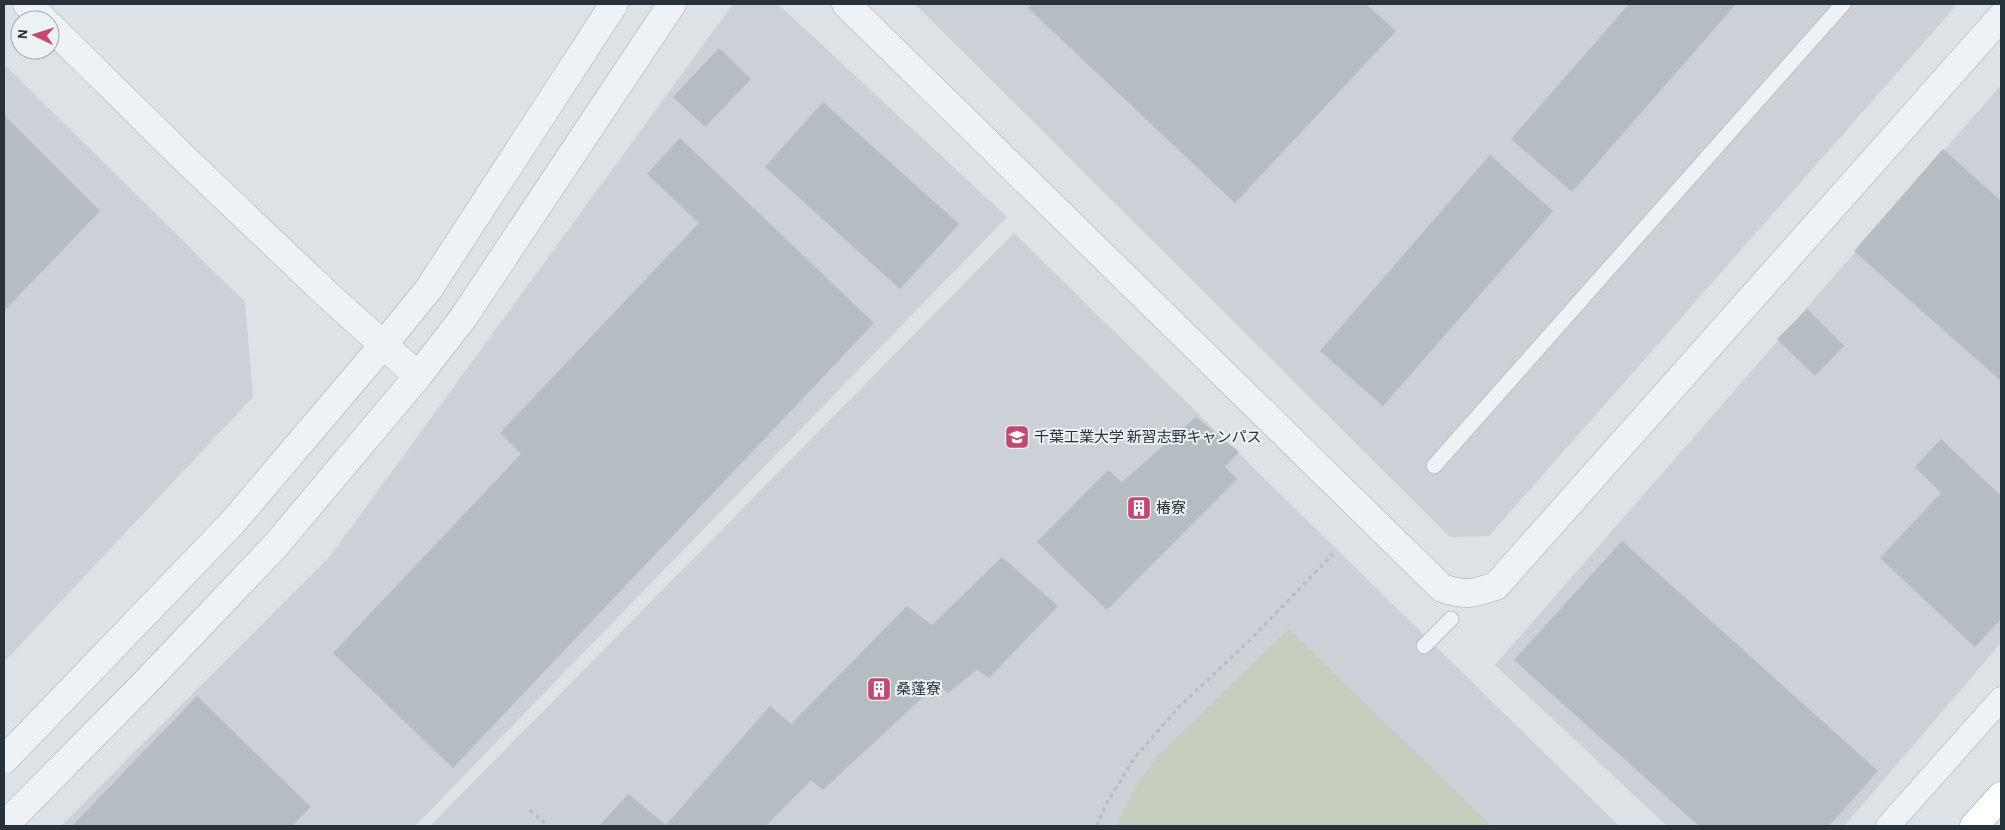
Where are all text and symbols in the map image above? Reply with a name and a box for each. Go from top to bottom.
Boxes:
north arrow [10,10,60,60]
text: N [16,29,30,40]
school or university icon: 千葉工業大学 新習志野キャンパス [1004,424,1030,450]
place label: 千葉工業大学 新習志野キャンパス [1034,429,1261,445]
building icon: 椿寮 [1126,495,1152,521]
place label: 椿寮 [1156,500,1186,516]
building icon: 桑蓬寮 [866,676,892,702]
place label: 桑蓬寮 [896,681,941,697]

